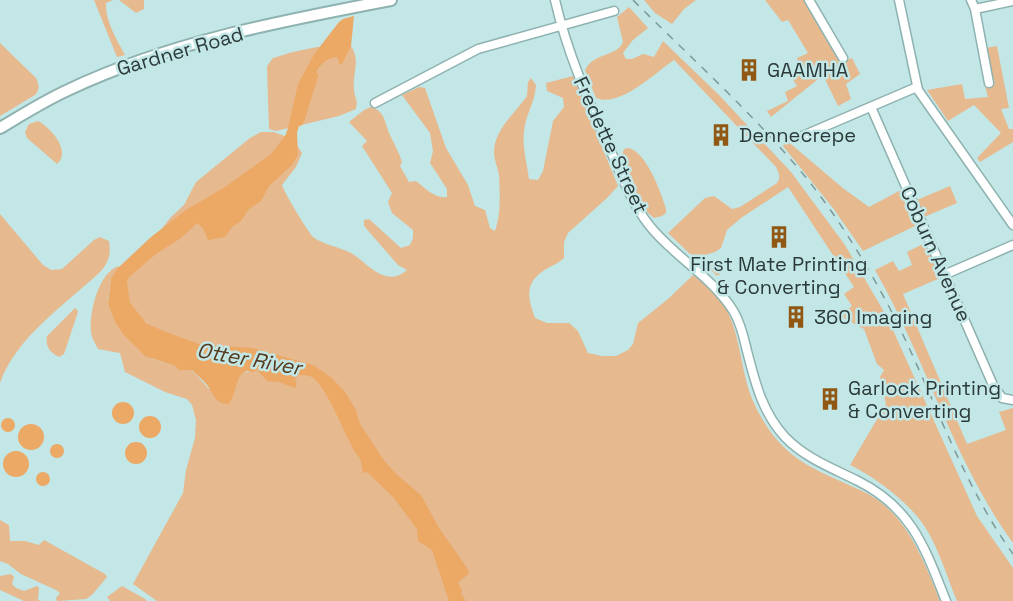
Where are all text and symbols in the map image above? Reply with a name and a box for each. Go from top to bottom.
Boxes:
street label: Gardner Road [114,20,246,82]
building icon: GAAMHA [736,57,762,83]
place label: GAAMHA [767,57,849,83]
street label: Fredette Street [568,72,654,218]
building icon: Dennecrepe [708,122,734,148]
place label: Dennecrepe [739,122,856,148]
street label: Coburn Avenue [895,182,977,326]
building icon: First Mate Printing & Converting [766,224,792,250]
place label: First Mate Printing & Converting [690,251,868,300]
building icon: 360 Imaging [783,304,809,330]
place label: 360 Imaging [814,304,932,330]
water label: Otter River [195,336,306,381]
place label: Garlock Printing & Converting [848,375,1001,424]
building icon: Garlock Printing & Converting [817,386,843,412]

